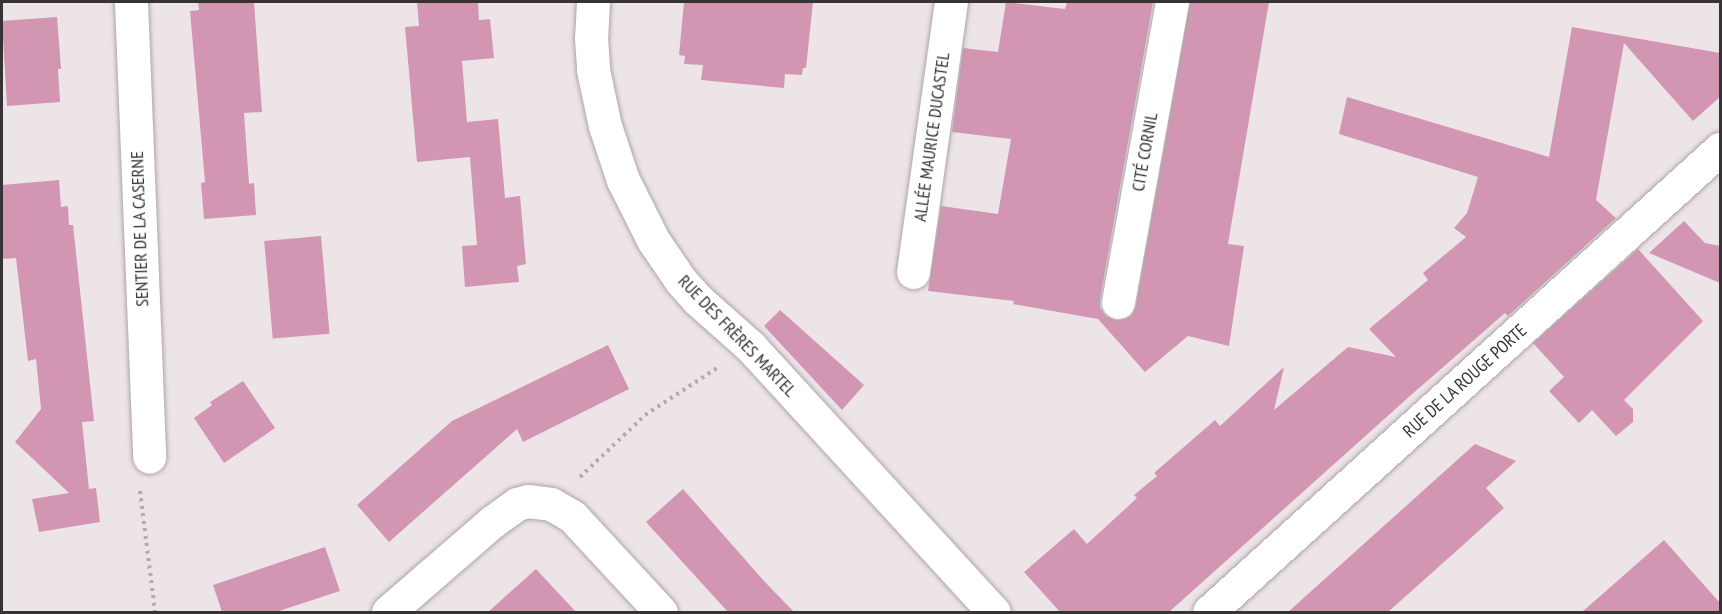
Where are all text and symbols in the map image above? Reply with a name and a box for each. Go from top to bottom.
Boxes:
street label: ALLÉE MAURICE DUCASTEL [909,51,955,223]
street label: CITÉ CORNIL [1127,111,1163,193]
street label: SENTIER DE LA CASERNE [126,151,154,307]
street label: RUE DES FRÈRES MARTEL [673,271,801,401]
street label: RUE DE LA ROUGE PORTE [1398,320,1532,442]

